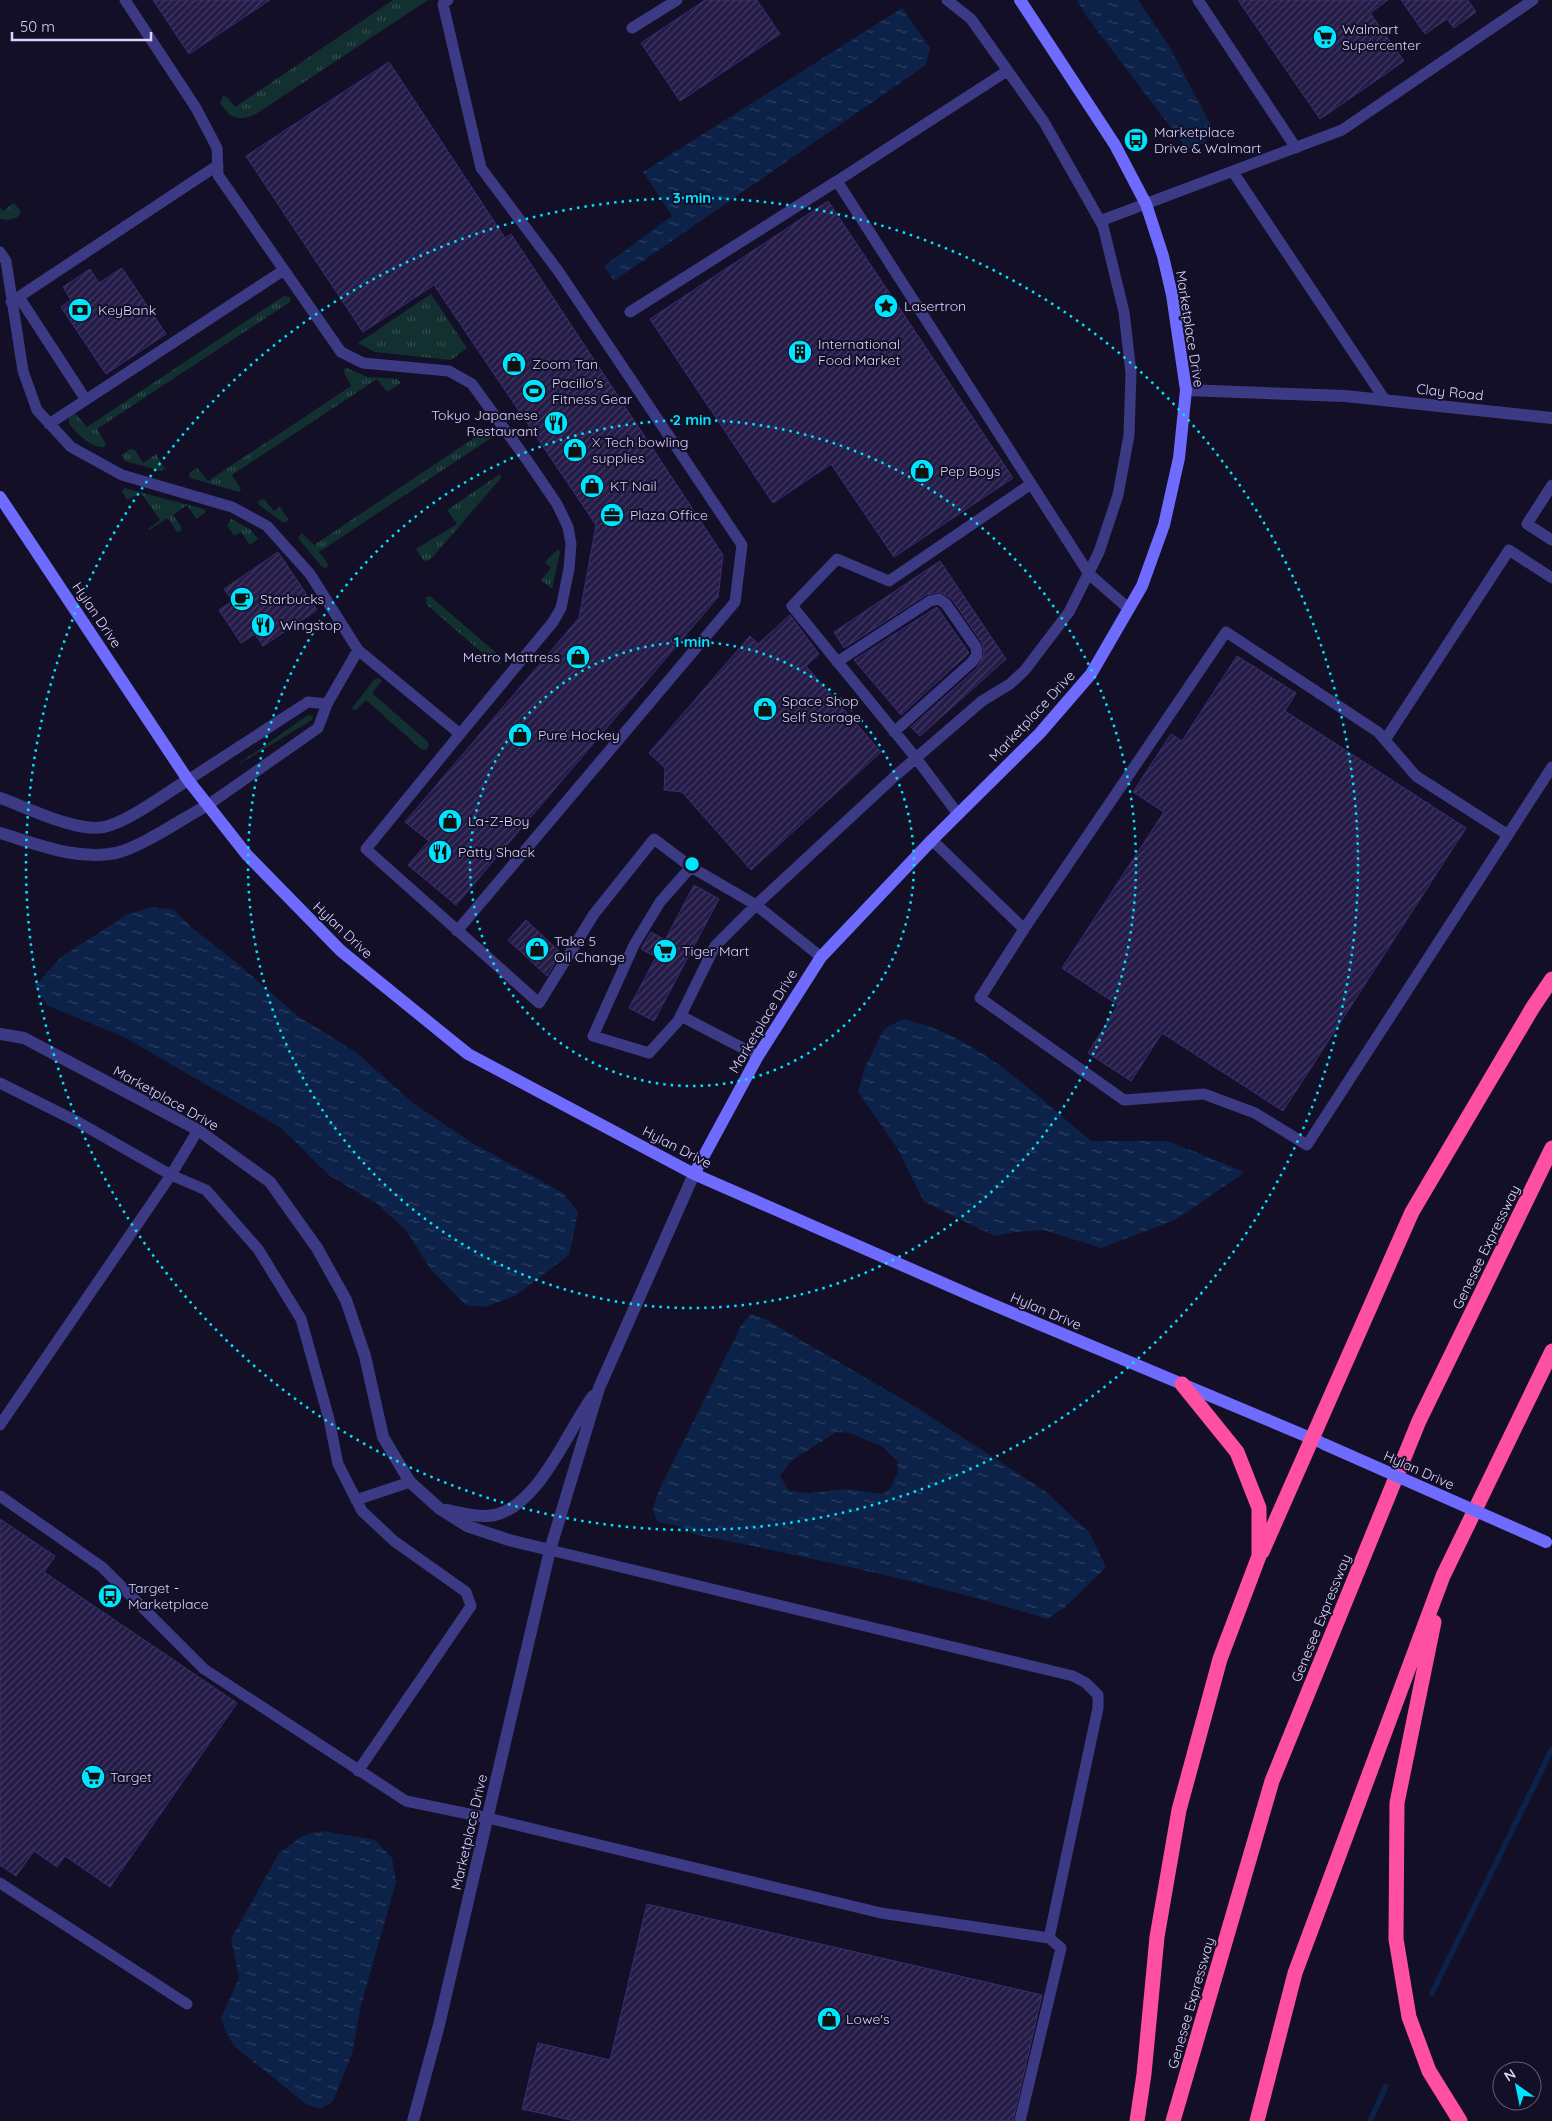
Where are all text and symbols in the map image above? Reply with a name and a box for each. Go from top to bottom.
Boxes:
scale bar [12,10,151,42]
text: 50 m [20,17,55,36]
place label: Walmart Supercenter [1342,20,1421,54]
supermarket icon: Walmart Supercenter [1312,24,1338,50]
place label: Marketplace Drive & Walmart [1154,123,1262,157]
bus stop icon: Marketplace Drive & Walmart [1123,127,1149,153]
text: 3 min [673,188,711,207]
street label: Marketplace Drive [1172,269,1208,389]
place icon: Lasertron [873,293,899,319]
bank icon: KeyBank [67,297,93,323]
place label: Lasertron [904,297,966,315]
place label: KeyBank [98,301,156,319]
place label: International Food Market [818,335,900,369]
building icon: International Food Market [787,339,813,365]
shop icon: Zoom Tan [501,351,527,377]
place label: Zoom Tan [532,355,598,373]
place label: Pacillo's Fitness Gear [552,374,633,408]
sports icon: Pacillo's Fitness Gear [521,378,547,404]
street label: Clay Road [1416,380,1484,404]
place label: Tokyo Japanese Restaurant [431,406,538,440]
restaurant icon: Tokyo Japanese Restaurant [543,410,569,436]
text: 2 min [672,410,712,429]
place label: X Tech bowling supplies [592,433,689,467]
shop icon: X Tech bowling supplies [562,437,588,463]
shop icon: Pep Boys [909,458,935,484]
place label: Pep Boys [940,462,1000,480]
shop icon: KT Nail [579,473,605,499]
place label: KT Nail [610,477,657,495]
office icon: Plaza Office [599,502,625,528]
place label: Plaza Office [630,506,708,524]
street label: Hylan Drive [68,579,126,651]
cafe icon: Starbucks [229,586,255,612]
place label: Starbucks [260,590,324,608]
restaurant icon: Wingstop [250,612,276,638]
place label: Wingstop [280,616,341,634]
text: 1 min [674,632,710,651]
shop icon: Metro Mattress [565,644,591,670]
place label: Metro Mattress [463,648,560,666]
street label: Marketplace Drive [985,667,1079,765]
place label: Space Shop Self Storage [782,692,861,726]
shop icon: Space Shop Self Storage [752,696,778,722]
shop icon: Pure Hockey [507,722,533,748]
place label: Pure Hockey [538,726,620,744]
shop icon: La-Z-Boy [437,808,463,834]
place label: La-Z-Boy [468,812,529,830]
restaurant icon: Patty Shack [427,839,453,865]
place label: Patty Shack [458,843,535,861]
centre of rings [683,855,701,873]
street label: Hylan Drive [309,898,377,962]
place label: Take 5 Oil Change [554,932,625,966]
shop icon: Take 5 Oil Change [524,936,550,962]
supermarket icon: Tiger Mart [652,938,678,964]
place label: Tiger Mart [682,942,749,960]
street label: Marketplace Drive [725,966,801,1076]
street label: Marketplace Drive [110,1061,222,1135]
street label: Hylan Drive [639,1122,715,1172]
street label: Genesee Expressway [1448,1182,1524,1312]
street label: Hylan Drive [1008,1288,1084,1334]
street label: Hylan Drive [1381,1446,1457,1494]
street label: Genesee Expressway [1287,1551,1355,1685]
place label: Target - Marketplace [128,1579,209,1613]
bus stop icon: Target - Marketplace [97,1583,123,1609]
supermarket icon: Target [80,1764,106,1790]
place label: Target [110,1768,152,1786]
street label: Marketplace Drive [447,1772,491,1892]
street label: Genesee Expressway [1164,1935,1218,2071]
shop icon: Lowe's [816,2006,842,2032]
place label: Lowe's [846,2010,890,2028]
north arrow [1492,2061,1542,2111]
text: N [1501,2065,1519,2085]

